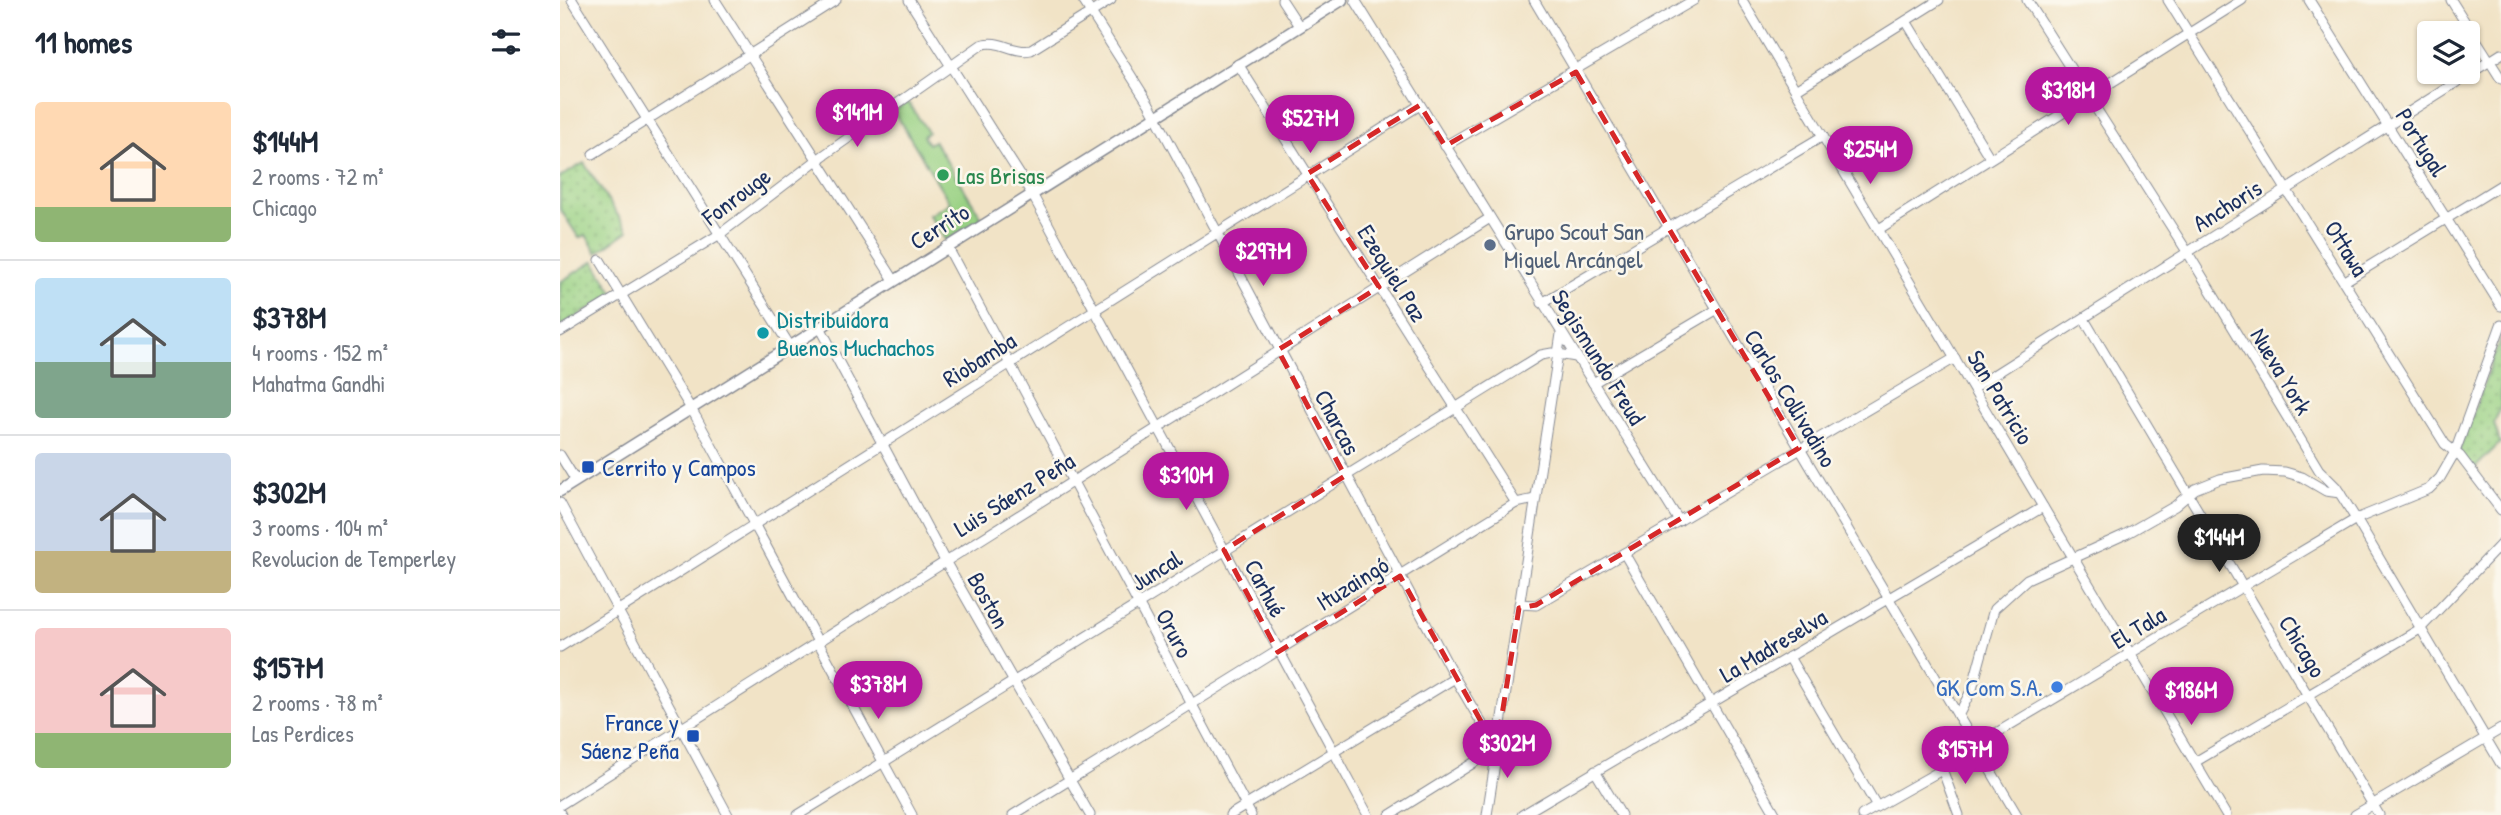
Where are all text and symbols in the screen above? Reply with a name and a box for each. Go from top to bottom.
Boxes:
map controls [2417,21,2480,84]
button: layers [2417,21,2480,84]
text: 11 homes [35,22,132,62]
icon: filters [487,23,525,61]
pin: $318M [2019,68,2117,127]
text: $318M [2041,74,2095,105]
pin: $141M [808,90,906,149]
text: $141M [832,96,882,127]
pin: $527M [1261,96,1359,155]
text: $527M [1281,102,1339,133]
street label: Portugal [2389,102,2456,183]
text: $144M [252,121,318,161]
pin: $254M [1821,127,1919,186]
icon: home [91,130,175,214]
text: $254M [1843,133,1897,164]
street label: Fonrouge [694,159,777,233]
place label: Las Brisas [957,159,1045,191]
text: 2 rooms · 72 m² [252,161,384,192]
marker: Las Brisas [935,167,951,183]
street label: Anchoris [2187,171,2267,239]
text: Chicago [252,192,317,223]
street label: Cerrito [903,195,975,257]
street label: Ottawa [2318,214,2376,282]
place label: Grupo Scout San Miguel Arcángel [1504,215,1644,275]
street label: Ezequiel Paz [1350,218,1436,328]
pin: $297M [1214,229,1312,288]
text: $297M [1235,235,1291,266]
marker: Grupo Scout San Miguel Arcángel [1482,237,1498,253]
street label: Segismundo Freud [1545,283,1653,431]
text: $378M [252,297,326,337]
place label: Distribuidora Buenos Muchachos [777,303,935,363]
icon: home [91,306,175,390]
street label: Nueva York [2244,322,2320,420]
street label: Carlos Collivadino [1737,323,1845,473]
street label: Riobamba [936,324,1022,394]
marker: Distribuidora Buenos Muchachos [755,325,771,341]
text: 4 rooms · 152 m² [252,337,388,368]
street label: San Patricio [1960,344,2042,451]
text: Mahatma Gandhi [252,368,385,399]
street label: Charcas [1307,384,1369,460]
street label: Luis Sáenz Peña [948,444,1080,544]
place label: Cerrito y Campos [602,451,756,483]
pin: $310M [1137,452,1235,512]
marker: Cerrito y Campos [580,459,596,475]
text: $310M [1159,459,1213,490]
text: $302M [252,472,326,512]
icon: home [91,481,175,565]
text: 3 rooms · 104 m² [252,512,388,543]
pin: $144M [2170,514,2268,574]
text: $144M [2194,521,2244,552]
street label: Juncal [1124,542,1188,598]
text: Revolucion de Temperley [252,543,456,574]
street label: Ituzaingó [1310,548,1395,618]
street label: Carhué [1238,554,1295,623]
street label: Boston [960,566,1018,634]
street label: El Tala [2104,598,2172,656]
street label: La Madreselva [1713,600,1833,690]
street label: Oruro [1149,603,1201,663]
street label: Chicago [2272,609,2334,684]
text: $157M [252,647,324,687]
icon: home [91,656,175,740]
pin: $378M [829,662,927,721]
text: $378M [850,668,907,699]
pin: $186M [2142,668,2240,727]
place label: GK Com S.A. [1936,671,2043,703]
text: $186M [2165,674,2217,705]
marker: GK Com S.A. [2049,679,2065,695]
text: 2 rooms · 78 m² [252,687,383,718]
place label: France y Sáenz Peña [581,706,679,766]
text: Las Perdices [252,718,354,749]
pin: $302M [1458,720,1556,780]
pin: $157M [1916,726,2014,786]
text: $302M [1479,727,1535,758]
marker: France y Sáenz Peña [685,728,701,744]
text: $157M [1938,733,1992,764]

